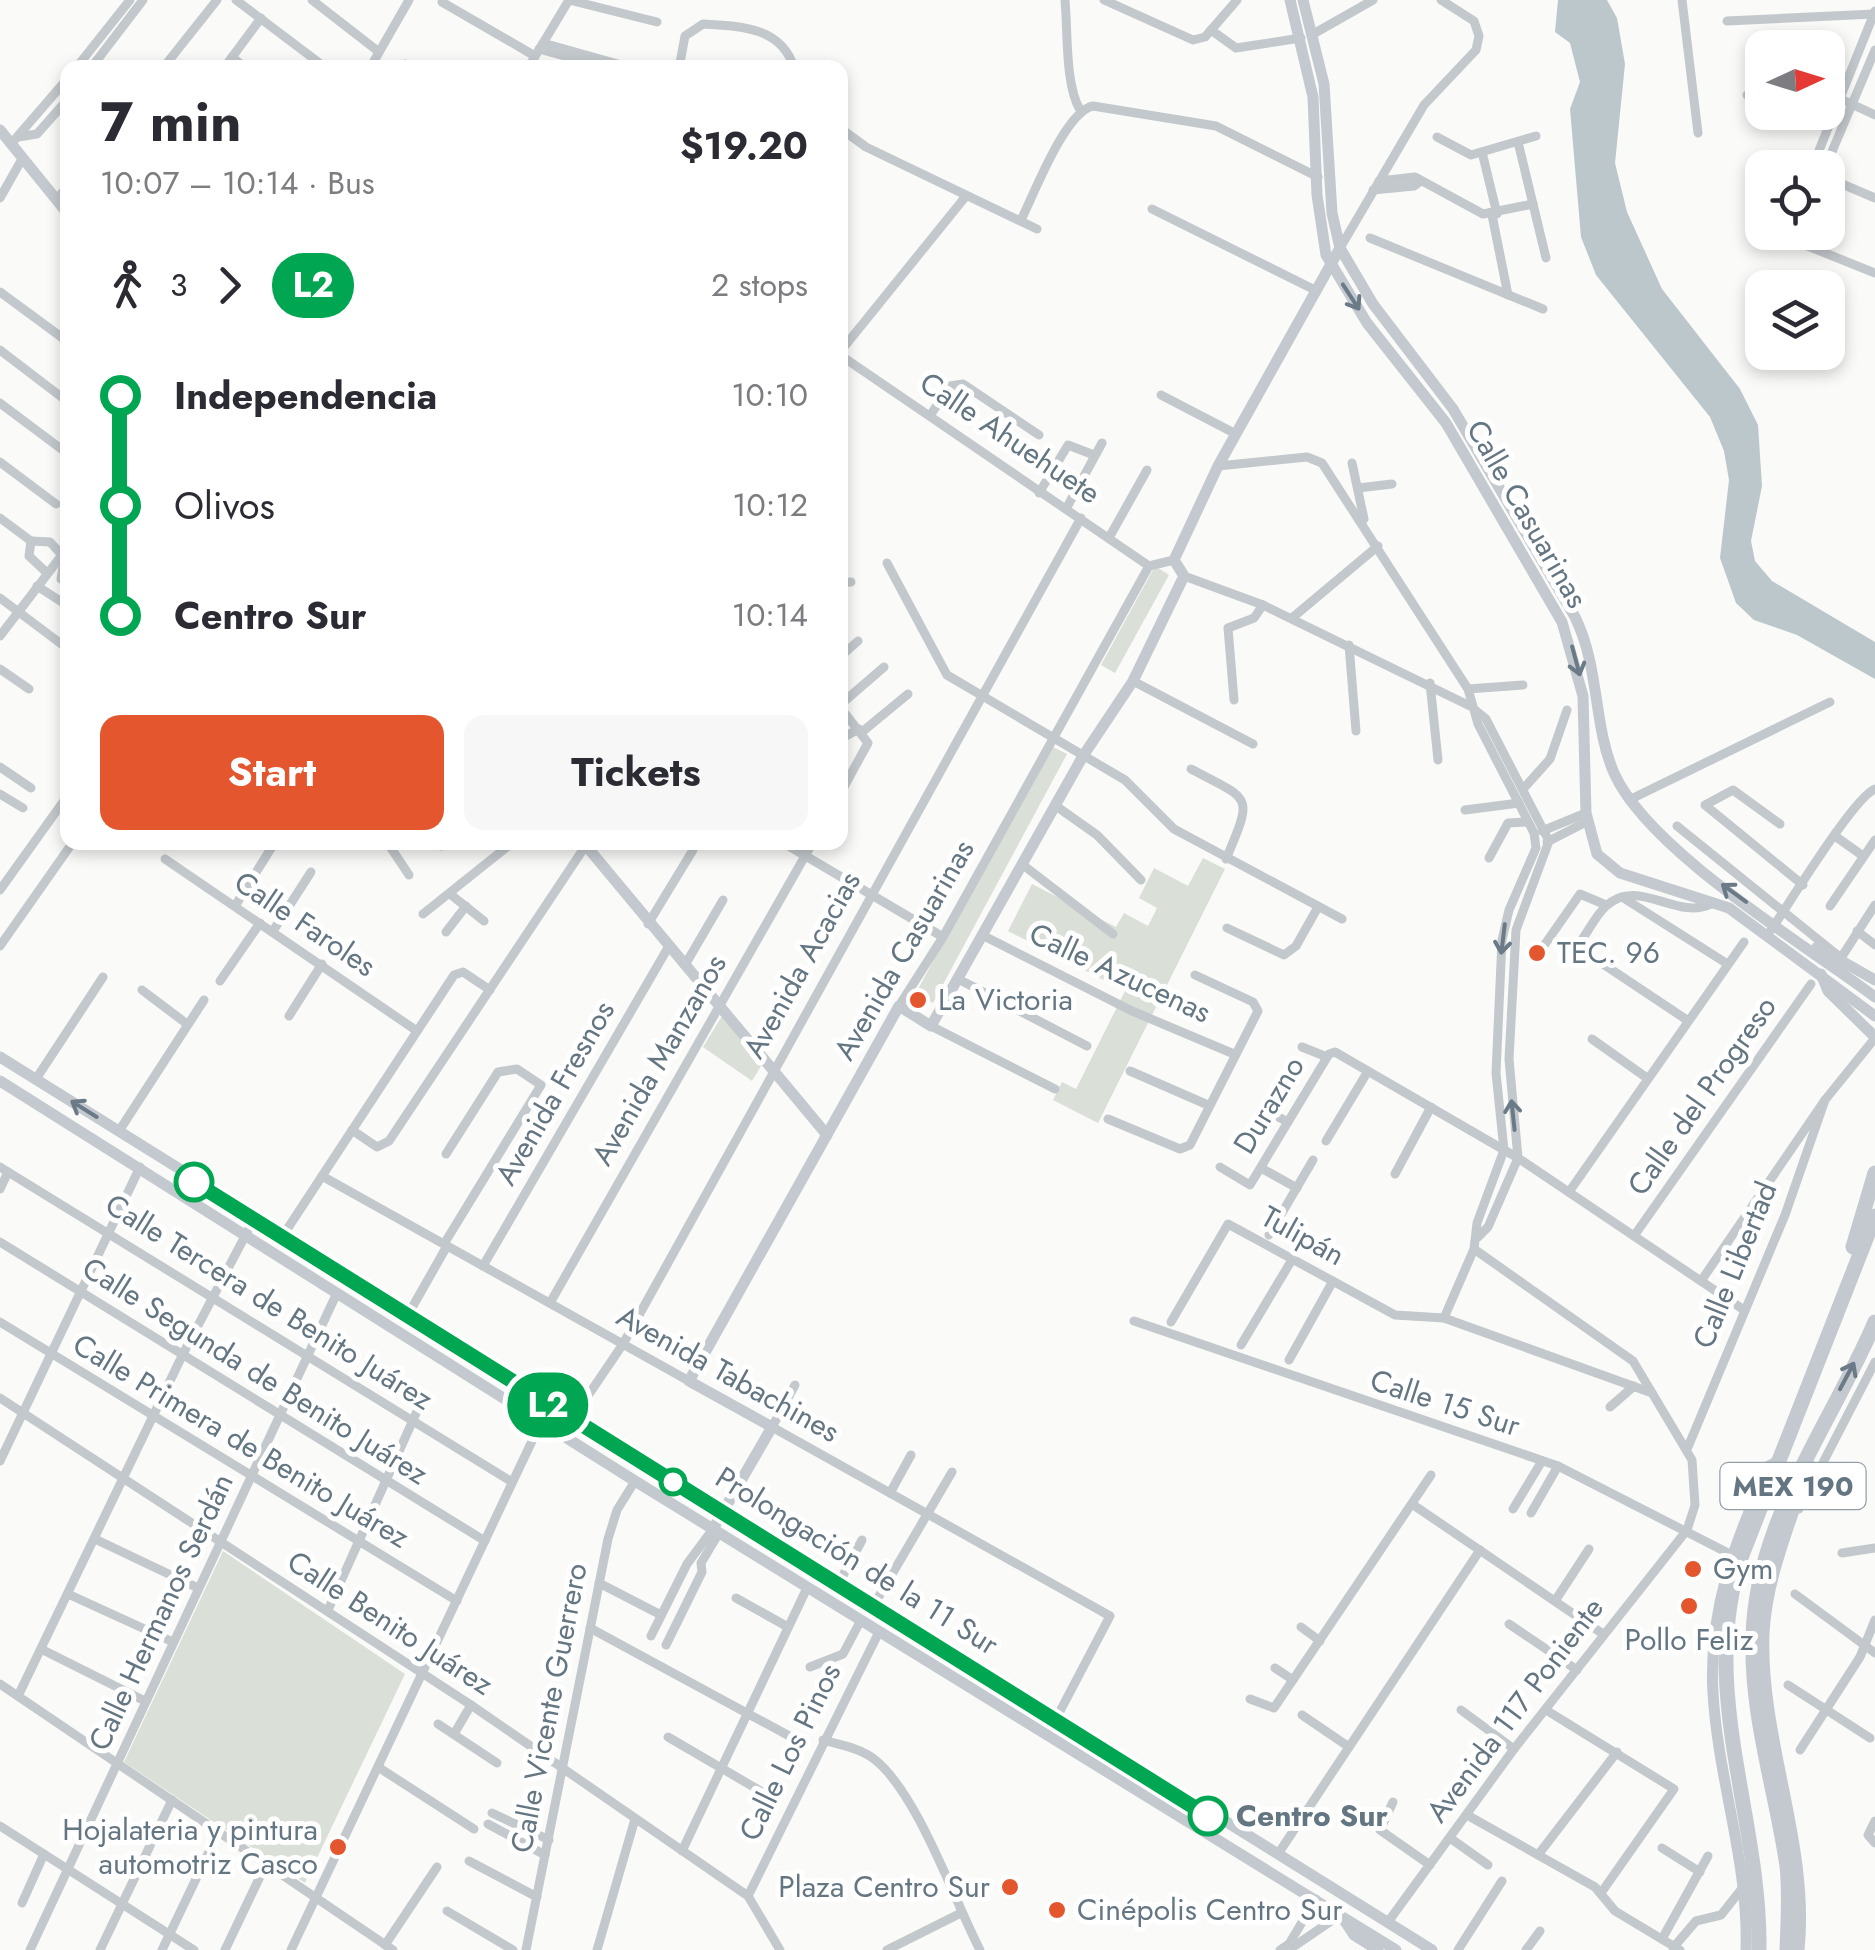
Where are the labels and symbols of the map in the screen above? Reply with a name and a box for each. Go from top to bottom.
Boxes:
north arrow [1745,30,1845,130]
one-way arrow [1340,282,1361,311]
street label: Calle Ahuehuete [911,361,1109,514]
street label: Calle Casuarinas [1456,412,1599,616]
one-way arrow [1567,645,1586,676]
street label: Avenida Casuarinas [823,832,984,1068]
street label: Calle Faroles [226,860,385,987]
street label: Avenida Acacias [732,863,871,1066]
one-way arrow [1721,882,1748,903]
street label: Calle Azucenas [1022,912,1218,1033]
one-way arrow [1493,922,1512,955]
place label: TEC. 96 [1557,931,1660,974]
marker: TEC. 96 [1526,942,1548,964]
street label: Avenida Manzanos [581,946,737,1173]
place label: La Victoria [938,978,1073,1021]
street label: Calle del Progreso [1617,987,1786,1204]
marker: La Victoria [907,989,929,1011]
street label: Avenida Fresnos [484,993,625,1193]
street label: Durazno [1223,1048,1315,1162]
one-way arrow [70,1099,99,1119]
one-way arrow [1504,1100,1523,1132]
unlabelled marker [175,1163,213,1201]
street label: Calle Libertad [1682,1175,1787,1355]
street label: Calle Tercera de Benito Juárez [97,1183,442,1420]
street label: Tulipán [1254,1195,1353,1276]
street label: Calle Segunda de Benito Juárez [74,1246,437,1495]
street label: Avenida Tabachines [609,1294,847,1453]
street label: Calle Primera de Benito Juárez [65,1323,418,1558]
street label: Calle 15 Sur [1365,1358,1526,1447]
one-way arrow [1838,1361,1857,1391]
line badge: L2 [503,1372,593,1438]
street label: Prolongación de la 11 Sur [708,1456,1008,1666]
road number: MEX 190 [1720,1463,1866,1509]
street label: Calle Hermanos Serdán [77,1466,244,1757]
unlabelled marker [660,1469,686,1495]
street label: Calle Benito Juárez [279,1540,502,1705]
place label: Gym [1713,1547,1773,1590]
marker: Gym [1682,1558,1704,1580]
street label: Calle Vicente Guerrero [499,1559,598,1856]
street label: Avenida 117 Poniente [1416,1588,1614,1831]
marker: Pollo Feliz [1678,1595,1700,1617]
place label: Pollo Feliz [1624,1618,1754,1661]
street label: Calle Los Pinos [728,1656,851,1848]
place label: Centro Sur [1236,1794,1389,1837]
marker: Centro Sur [1189,1797,1227,1835]
place label: Hojalateria y pintura automotriz Casco [62,1808,318,1885]
marker: Hojalateria y pintura automotriz Casco [327,1836,349,1858]
place label: Plaza Centro Sur [778,1865,991,1908]
marker: Plaza Centro Sur [999,1876,1021,1898]
place label: Cinépolis Centro Sur [1077,1888,1343,1931]
marker: Cinépolis Centro Sur [1046,1899,1068,1921]

